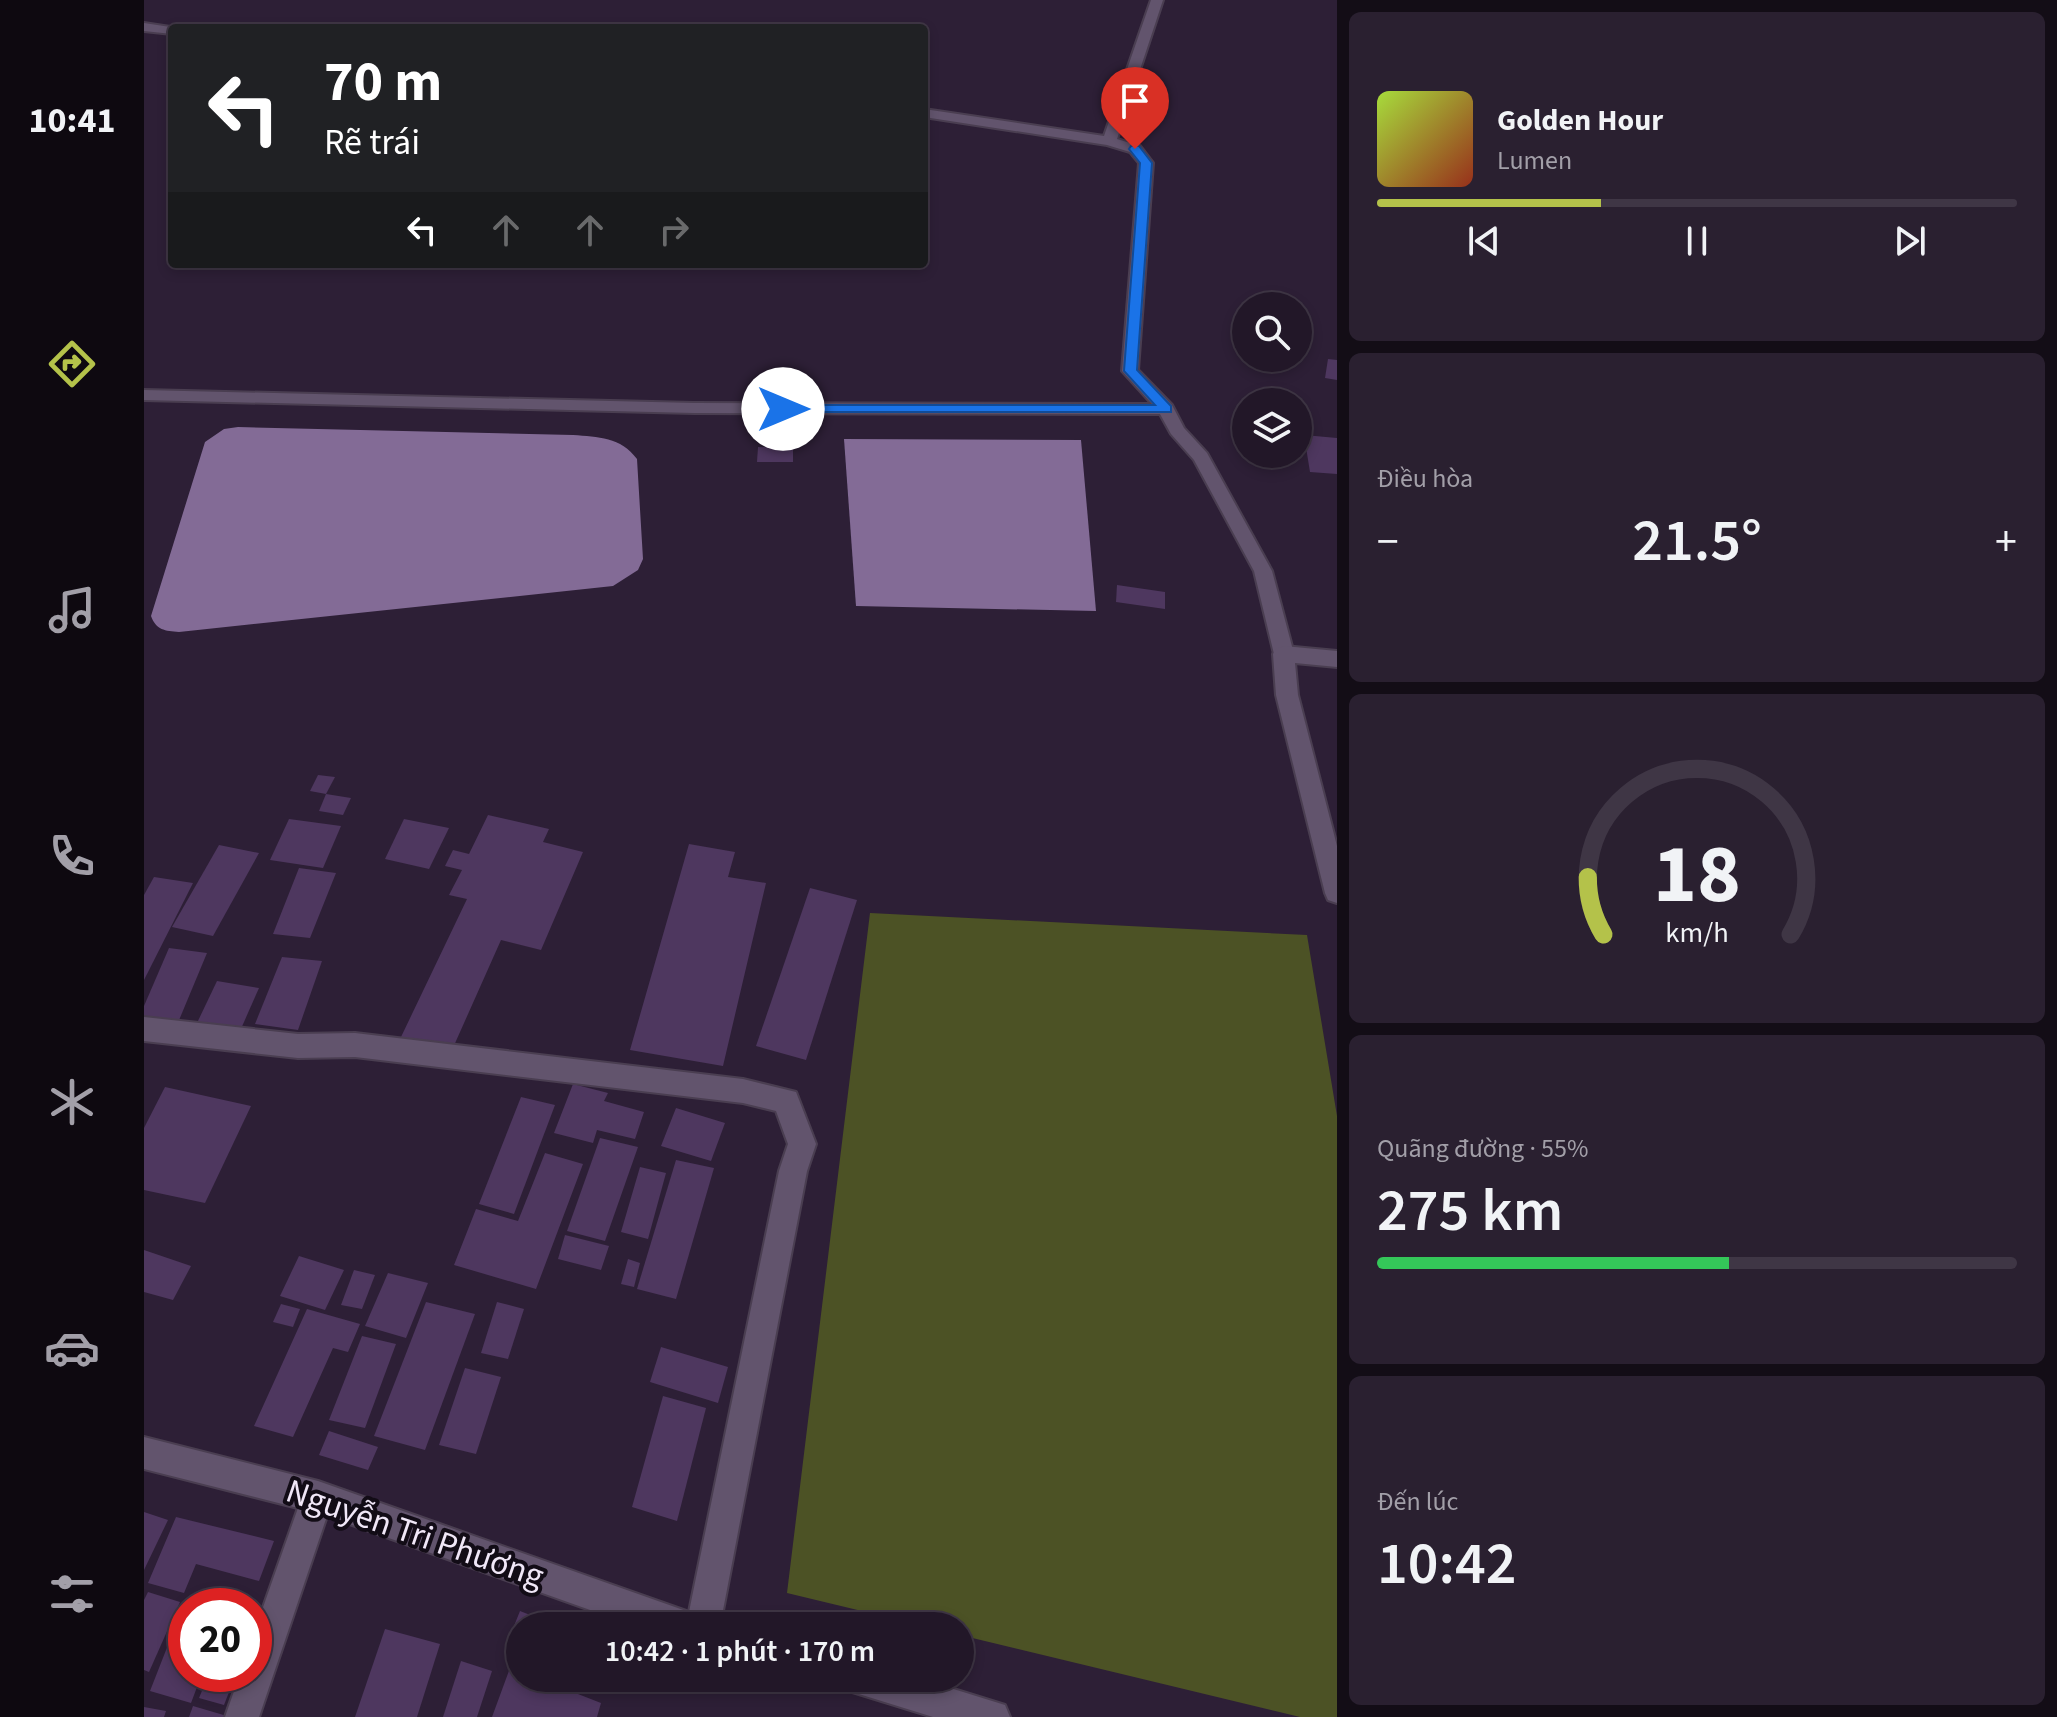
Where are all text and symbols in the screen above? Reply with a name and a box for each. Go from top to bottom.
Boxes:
text: 70 m [324,43,442,122]
icon: left [192,56,296,160]
pin [1101,67,1169,149]
icon: arrive [1113,79,1157,123]
text: 10:41 [29,95,115,146]
text: Golden Hour [1497,99,1663,142]
text: Rẽ trái [324,117,420,168]
text: Lumen [1497,142,1572,179]
icon: left [400,208,444,252]
icon: ahead [484,208,528,252]
icon: ahead [568,208,612,252]
icon: right [652,208,696,252]
icon: previous [1462,219,1506,263]
icon: pause [1675,219,1719,263]
icon: next [1888,219,1932,263]
map controls [1232,292,1312,468]
button: search [1232,292,1312,372]
icon: directions [44,336,100,392]
position arrow [741,367,825,451]
button: layers [1232,388,1312,468]
text: Điều hòa [1377,460,1473,497]
text: 21.5° [1632,499,1762,584]
text: − [1377,511,1399,574]
text: + [1995,511,2017,574]
icon: music [44,582,100,638]
text: 18 [1653,815,1741,933]
icon: phone [44,828,100,884]
text: km/h [1665,913,1729,953]
icon: climate [44,1074,100,1130]
text: Quãng đường · 55% [1377,1130,1588,1167]
text: 275 km [1377,1169,1563,1254]
icon: car [44,1320,100,1376]
street label: Nguyễn Tri Phương [280,1467,550,1601]
text: Đến lúc [1377,1483,1458,1520]
text: 10:42 [1377,1522,1517,1607]
icon: filters [44,1566,100,1622]
speed limit sign: 20 [168,1588,272,1692]
text: 10:42 · 1 phút · 170 m [605,1630,875,1673]

